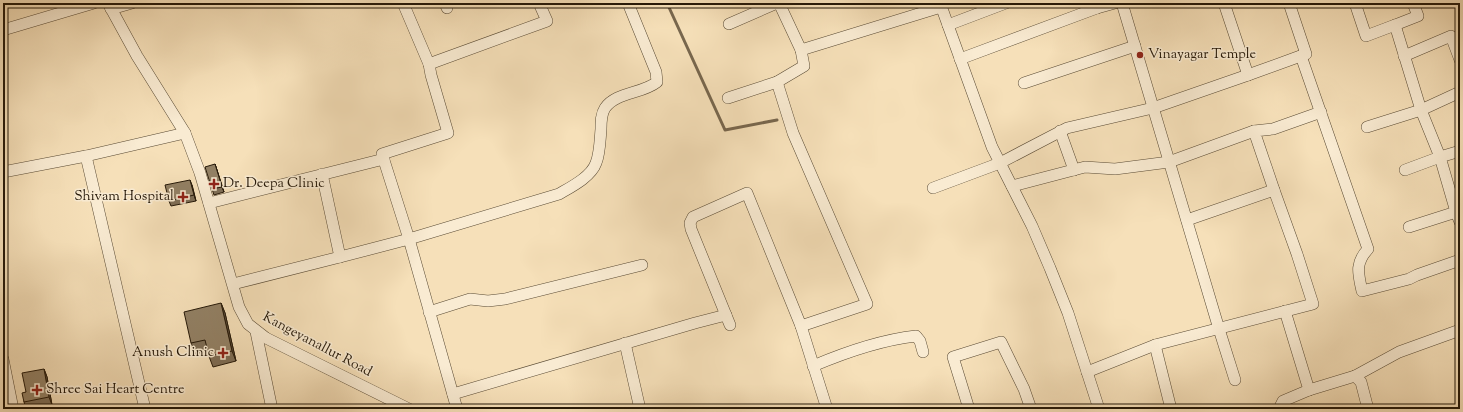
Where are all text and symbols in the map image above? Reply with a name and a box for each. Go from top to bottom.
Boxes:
place label: Vinayagar Temple [1148,45,1256,65]
marker: Vinayagar Temple [1135,50,1145,60]
place label: Dr. Deepa Clinic [223,174,325,194]
marker: Dr. Deepa Clinic [208,178,220,190]
place label: Shivam Hospital [74,187,174,207]
marker: Shivam Hospital [177,191,189,203]
street label: Kangeyanallur Road [259,308,375,382]
place label: Anush Clinic [132,343,214,363]
marker: Anush Clinic [217,347,229,359]
place label: Shree Sai Heart Centre [46,380,184,400]
marker: Shree Sai Heart Centre [31,384,43,396]

